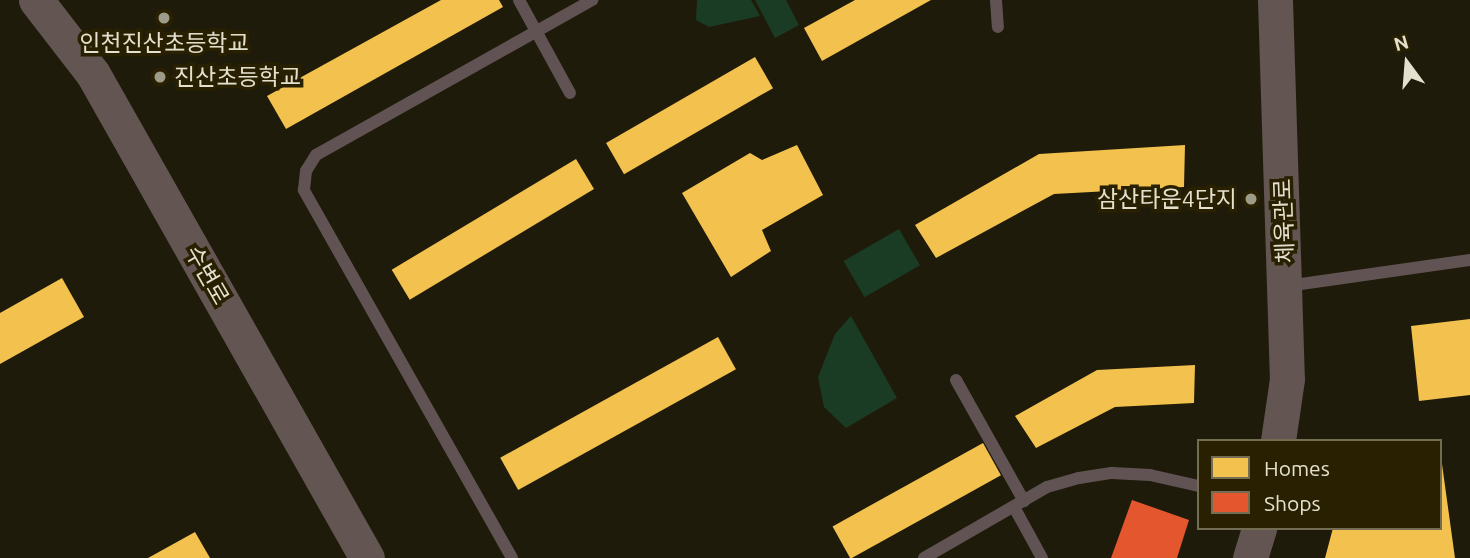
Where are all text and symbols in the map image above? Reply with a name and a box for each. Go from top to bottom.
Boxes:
marker: 인천진산초등학교 [156,10,172,26]
north arrow [1372,28,1442,98]
place label: 인천진산초등학교 [79,29,249,57]
text: N [1391,30,1411,55]
place label: 진산초등학교 [174,63,301,91]
marker: 진산초등학교 [152,69,168,85]
street label: 체육관로 [1269,178,1299,264]
place label: 삼산타운4단지 [1097,185,1237,213]
marker: 삼산타운4단지 [1243,191,1259,207]
street label: 수변로 [179,241,235,309]
legend [1197,439,1442,530]
text: Homes [1264,456,1330,480]
text: Shops [1264,491,1321,515]

